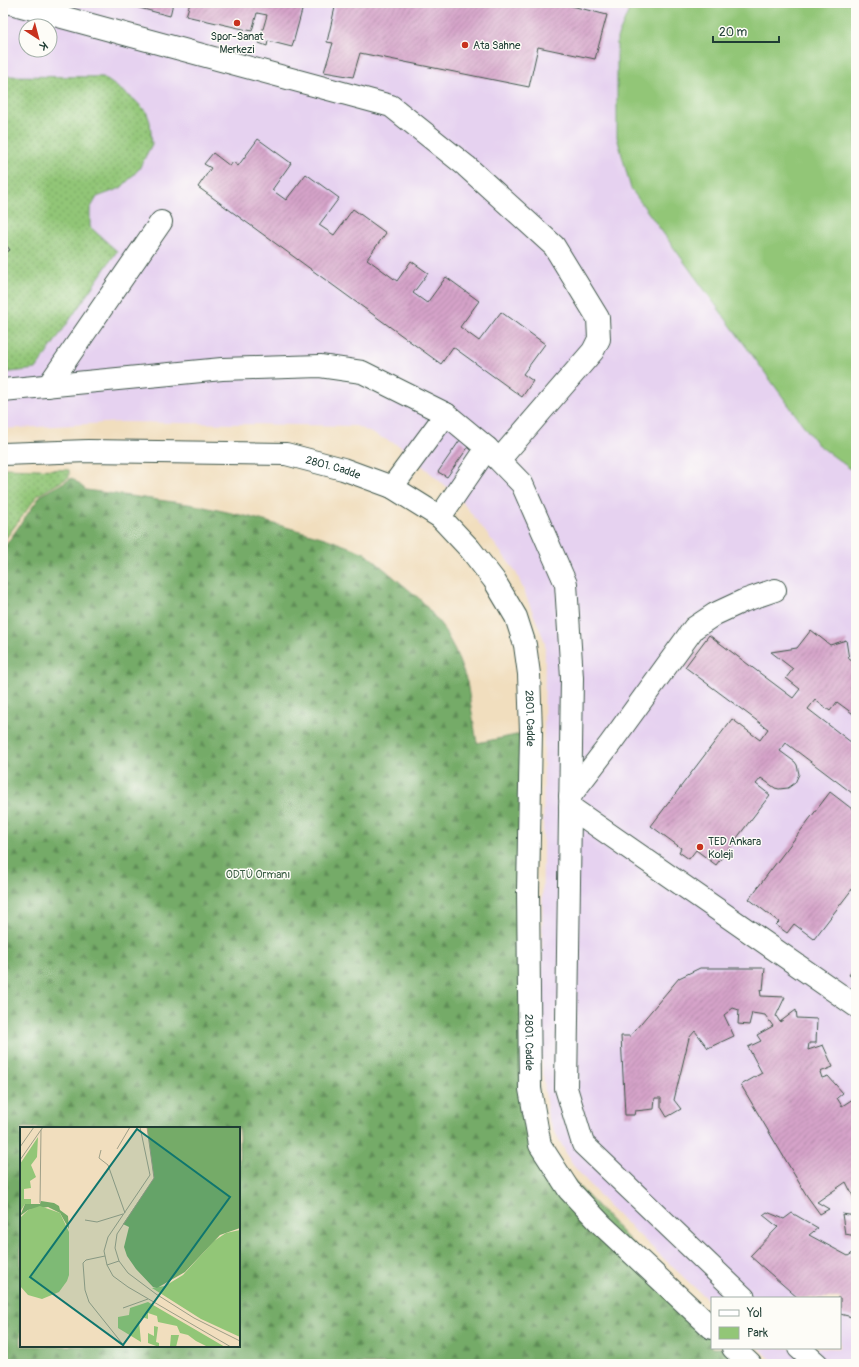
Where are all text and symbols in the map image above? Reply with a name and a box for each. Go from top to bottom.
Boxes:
north arrow [18,18,58,58]
marker: Spor-Sanat Merkezi [232,18,242,28]
scale bar [713,18,779,44]
text: 20 m [719,25,748,40]
place label: Spor-Sanat Merkezi [211,30,264,56]
text: K [37,38,50,53]
place label: Ata Sahne [473,39,521,52]
marker: Ata Sahne [460,40,470,50]
street label: 2801. Cadde [304,453,363,482]
street label: 2801. Cadde [523,690,538,747]
place label: TED Ankara Koleji [708,835,761,861]
marker: TED Ankara Koleji [695,842,705,852]
park label: ODTÜ Ormanı [226,868,290,881]
street label: 2801. Cadde [523,1014,536,1071]
inset map [20,1127,240,1347]
legend [711,1297,841,1349]
text: Yol [746,1306,762,1321]
text: Park [747,1326,768,1341]

